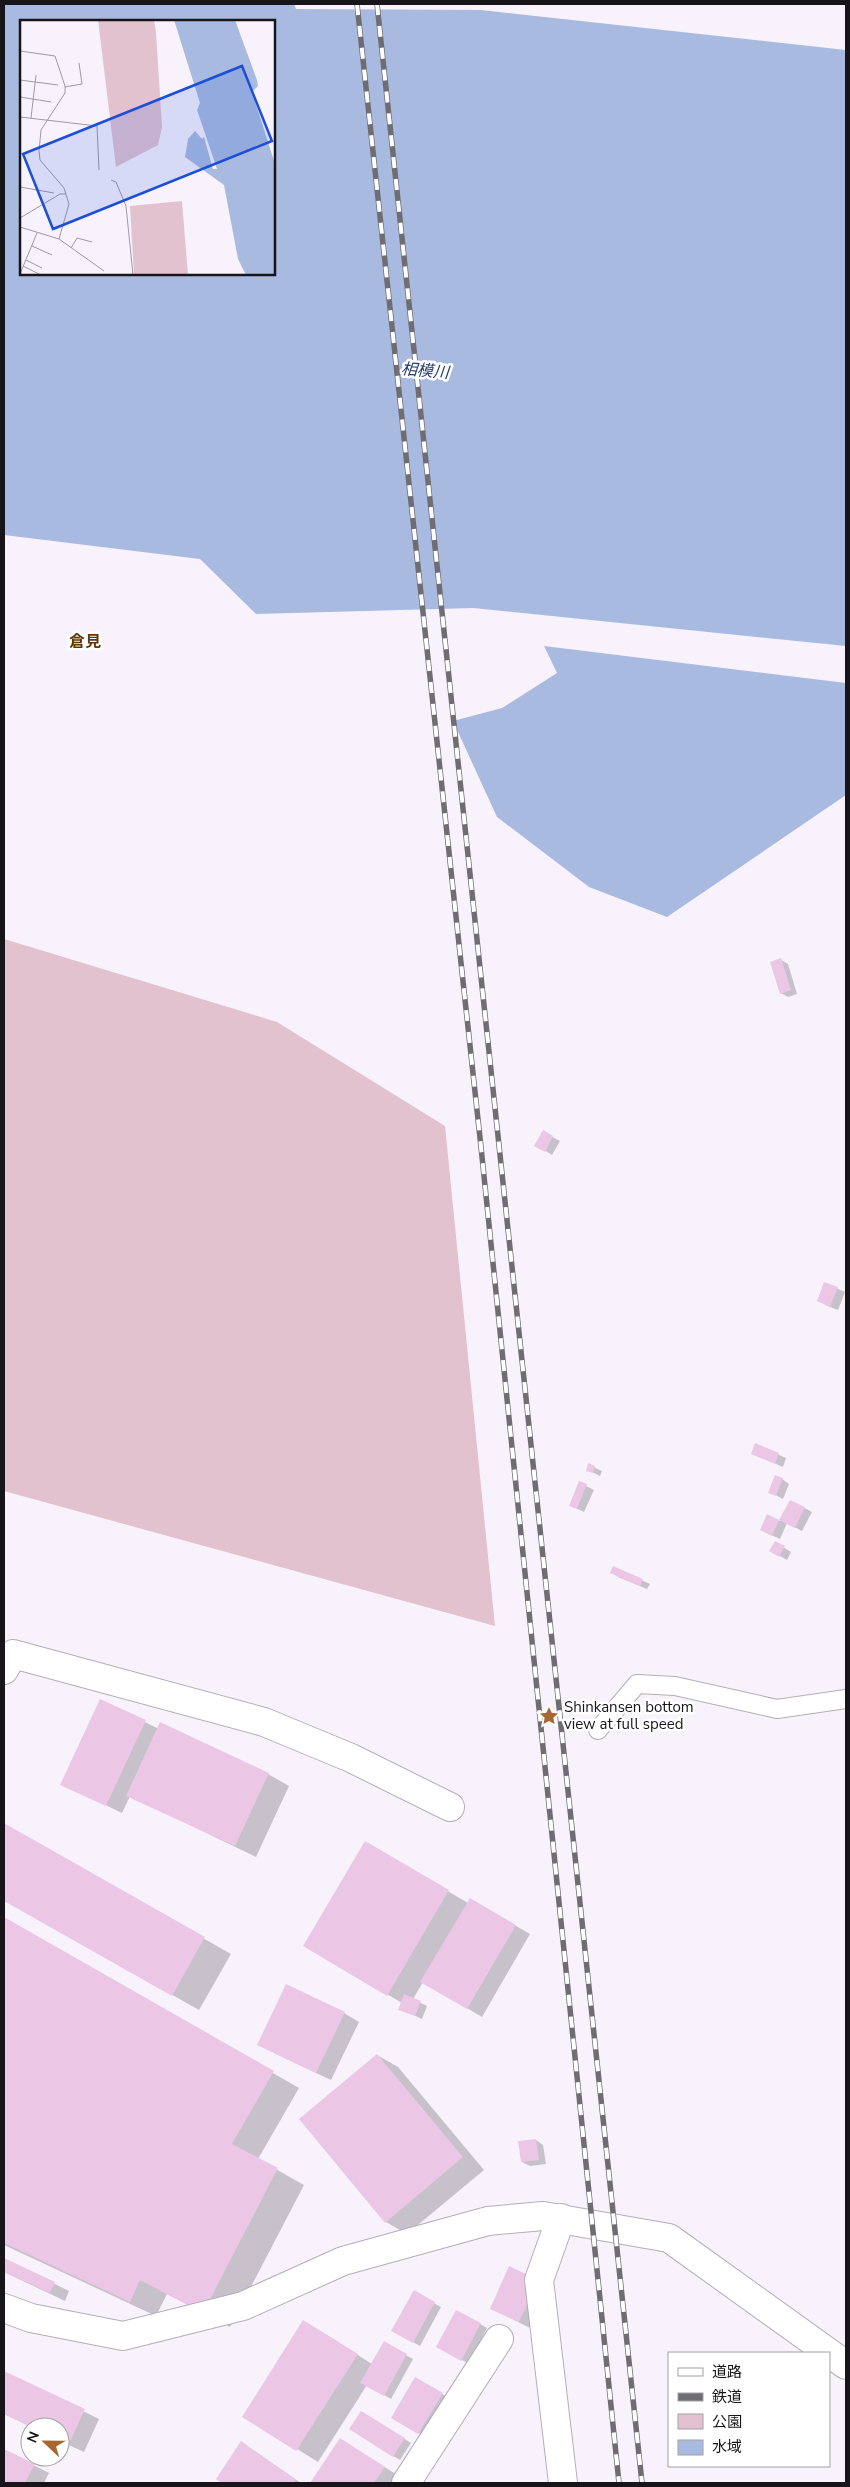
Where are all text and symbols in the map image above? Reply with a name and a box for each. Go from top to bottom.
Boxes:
inset map [20,20,275,275]
water label: 相模川 [400,358,452,384]
district label: 倉見 [69,631,101,653]
place label: Shinkansen bottom view at full speed [564,1697,694,1734]
place icon: Shinkansen bottom view at full speed [538,1705,560,1727]
legend [668,2352,830,2467]
text: 道路 [712,2362,742,2382]
text: 鉄道 [712,2387,742,2407]
text: 公園 [712,2412,742,2432]
north arrow [20,2417,70,2467]
text: N [23,2429,44,2446]
text: 水域 [712,2437,742,2457]

